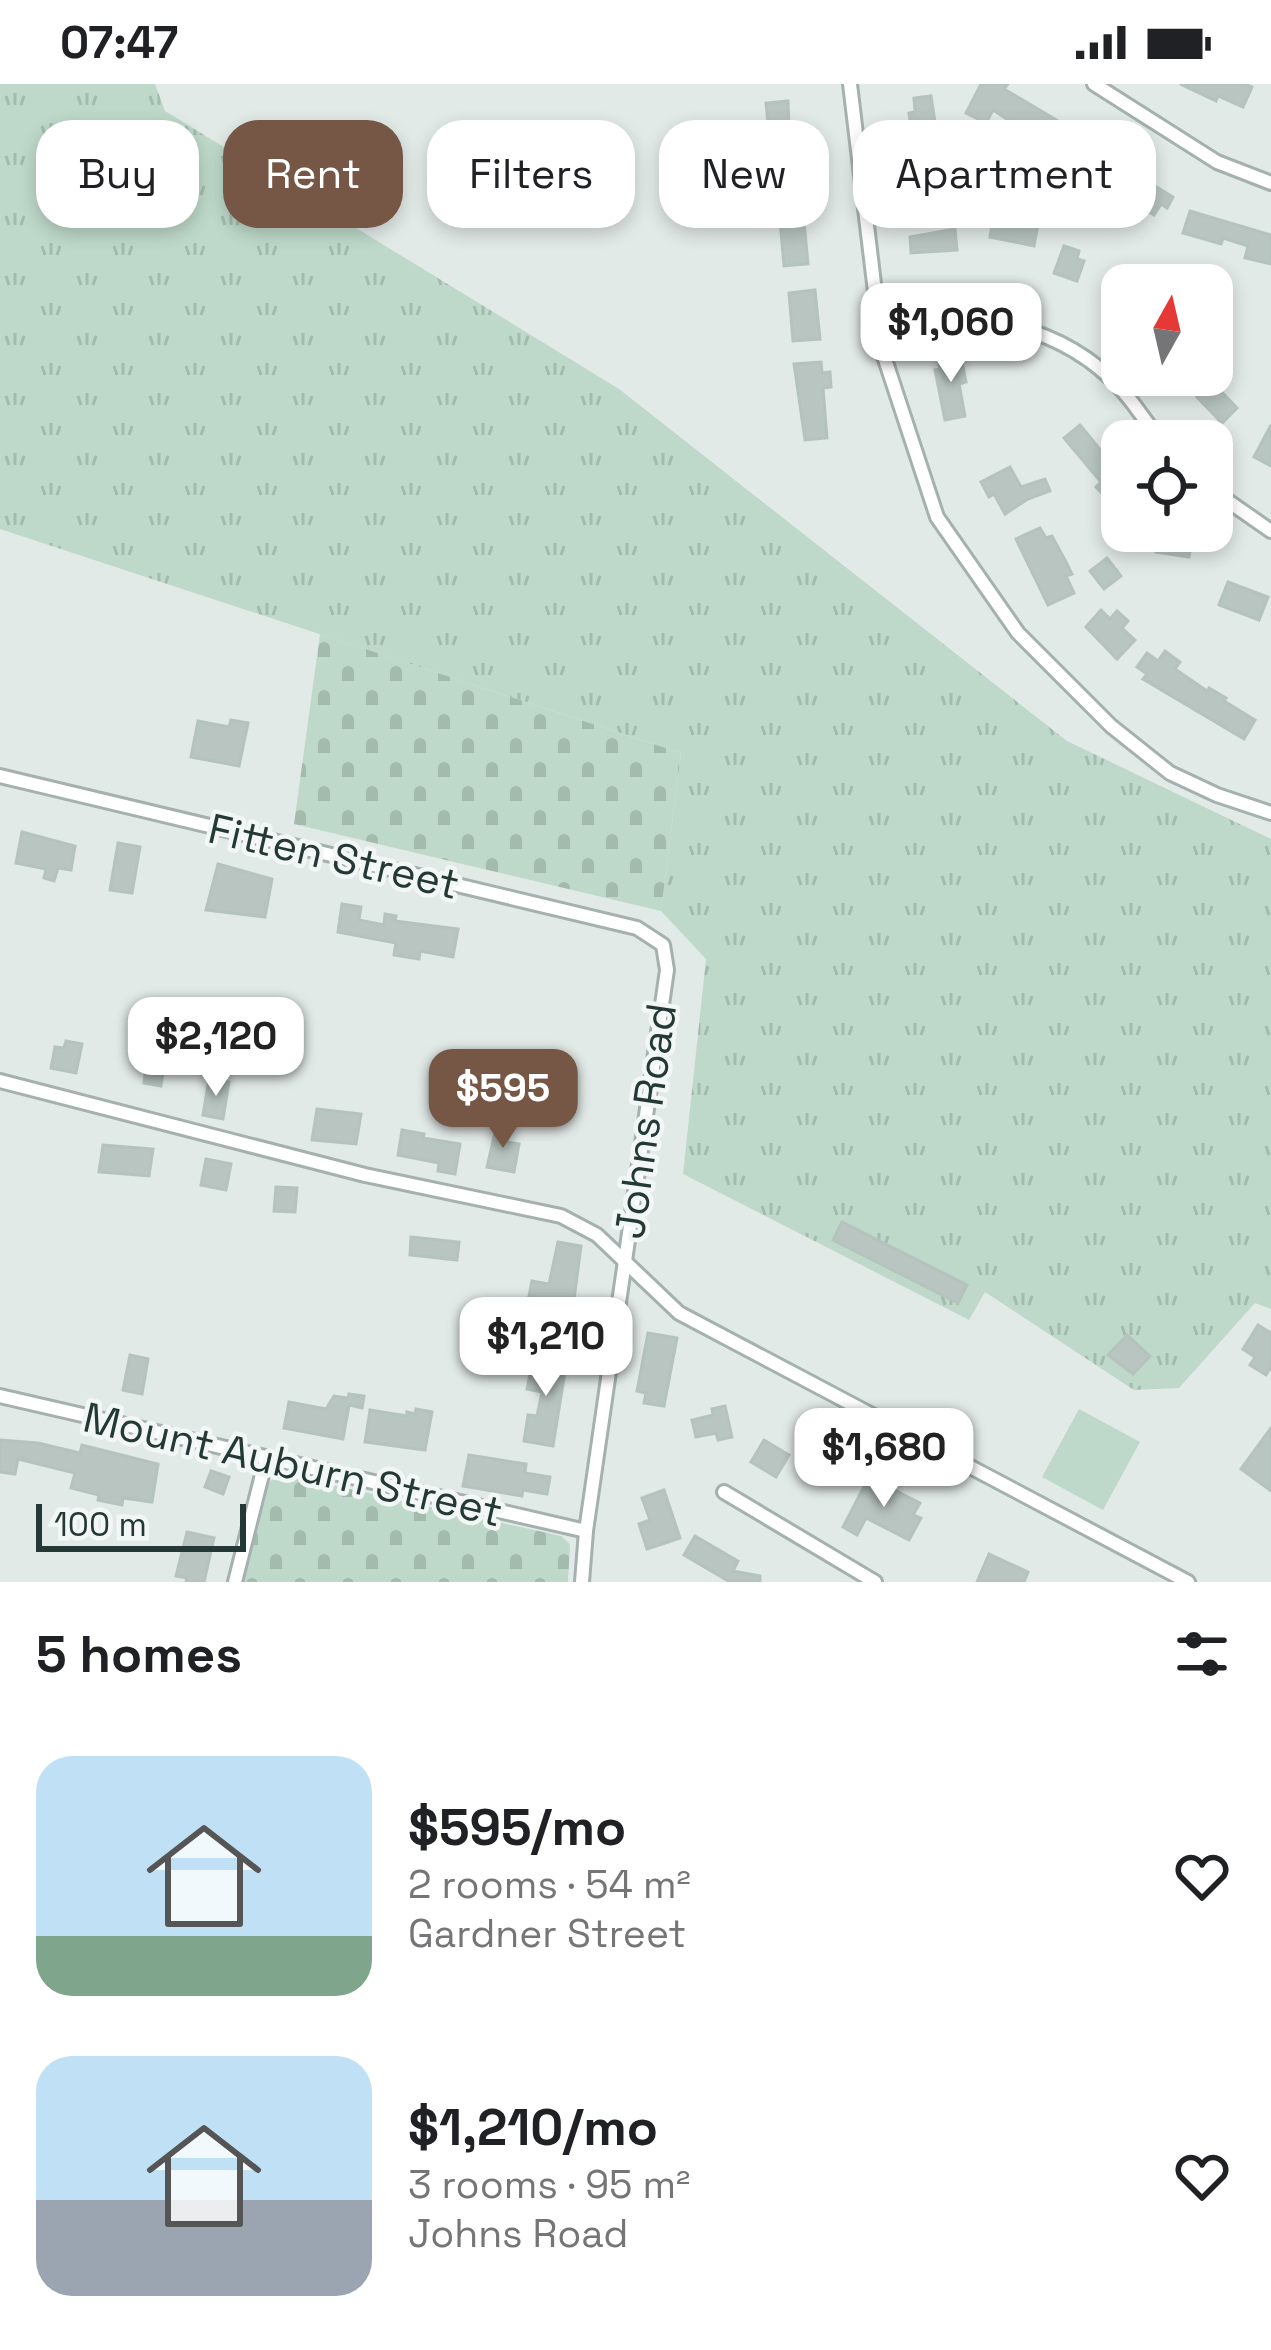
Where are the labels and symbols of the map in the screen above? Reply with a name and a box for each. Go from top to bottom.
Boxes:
north arrow [1101,264,1233,396]
pin: $1,060 [853,283,1049,385]
street label: Fitten Street [203,802,464,911]
pin: $2,120 [118,997,314,1099]
street label: Johns Road [603,1000,688,1242]
pin: $595 [432,1049,574,1151]
pin: $1,210 [448,1297,644,1399]
street label: Mount Auburn Street [78,1390,508,1538]
pin: $1,680 [786,1408,982,1510]
scale bar [36,1498,246,1551]

